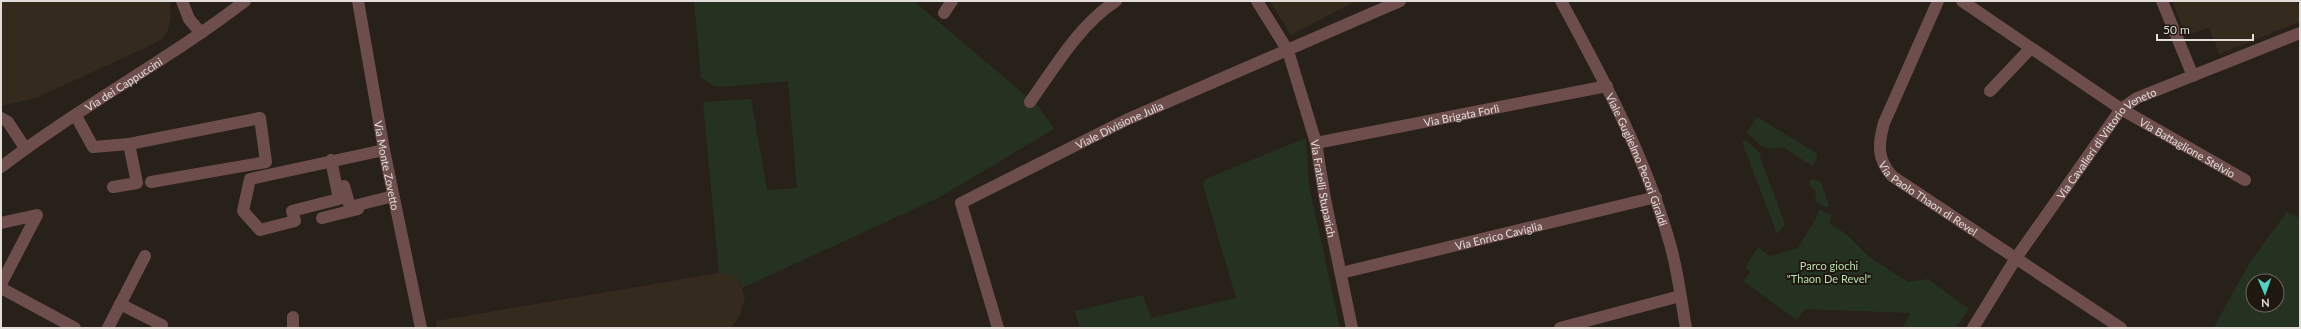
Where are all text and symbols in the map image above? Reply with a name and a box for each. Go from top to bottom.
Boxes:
scale bar [2157,16,2253,42]
text: 50 m [2163,22,2190,37]
street label: Via dei Cappuccini [82,54,165,113]
street label: Via Cavalieri di Vittorio Veneto [2053,85,2158,201]
street label: Viale Guglielmo Pecori Giraldi [1604,91,1671,228]
street label: Viale Divisione Julia [1073,98,1165,151]
street label: Via Brigata Forlì [1422,101,1500,128]
street label: Via Battaglione Stelvio [2137,115,2238,180]
street label: Via Monte Zovetto [372,120,403,211]
street label: Via Fratelli Stuparich [1309,138,1339,239]
street label: Via Paolo Thaon di Revel [1877,158,1980,238]
street label: Via Enrico Caviglia [1454,218,1543,252]
park label: Parco giochi "Thaon De Revel" [1787,259,1871,285]
north arrow [2245,273,2285,313]
text: N [2261,297,2270,310]

